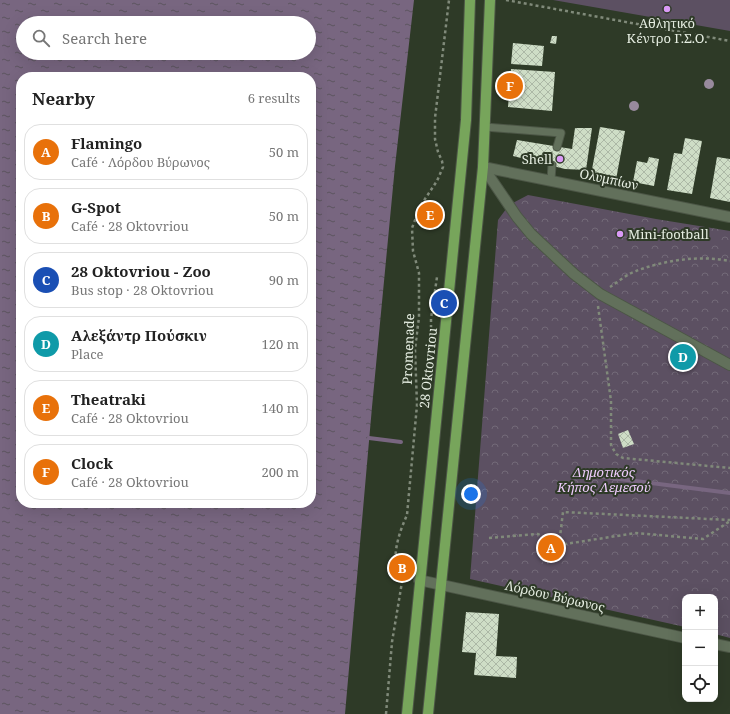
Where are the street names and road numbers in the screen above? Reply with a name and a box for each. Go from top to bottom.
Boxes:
street label: Ολυμπίων [578,164,640,194]
street label: Promenade [398,313,418,385]
street label: 28 Oktovriou [415,327,441,409]
street label: Λόρδου Βύρωνος [503,576,607,616]

